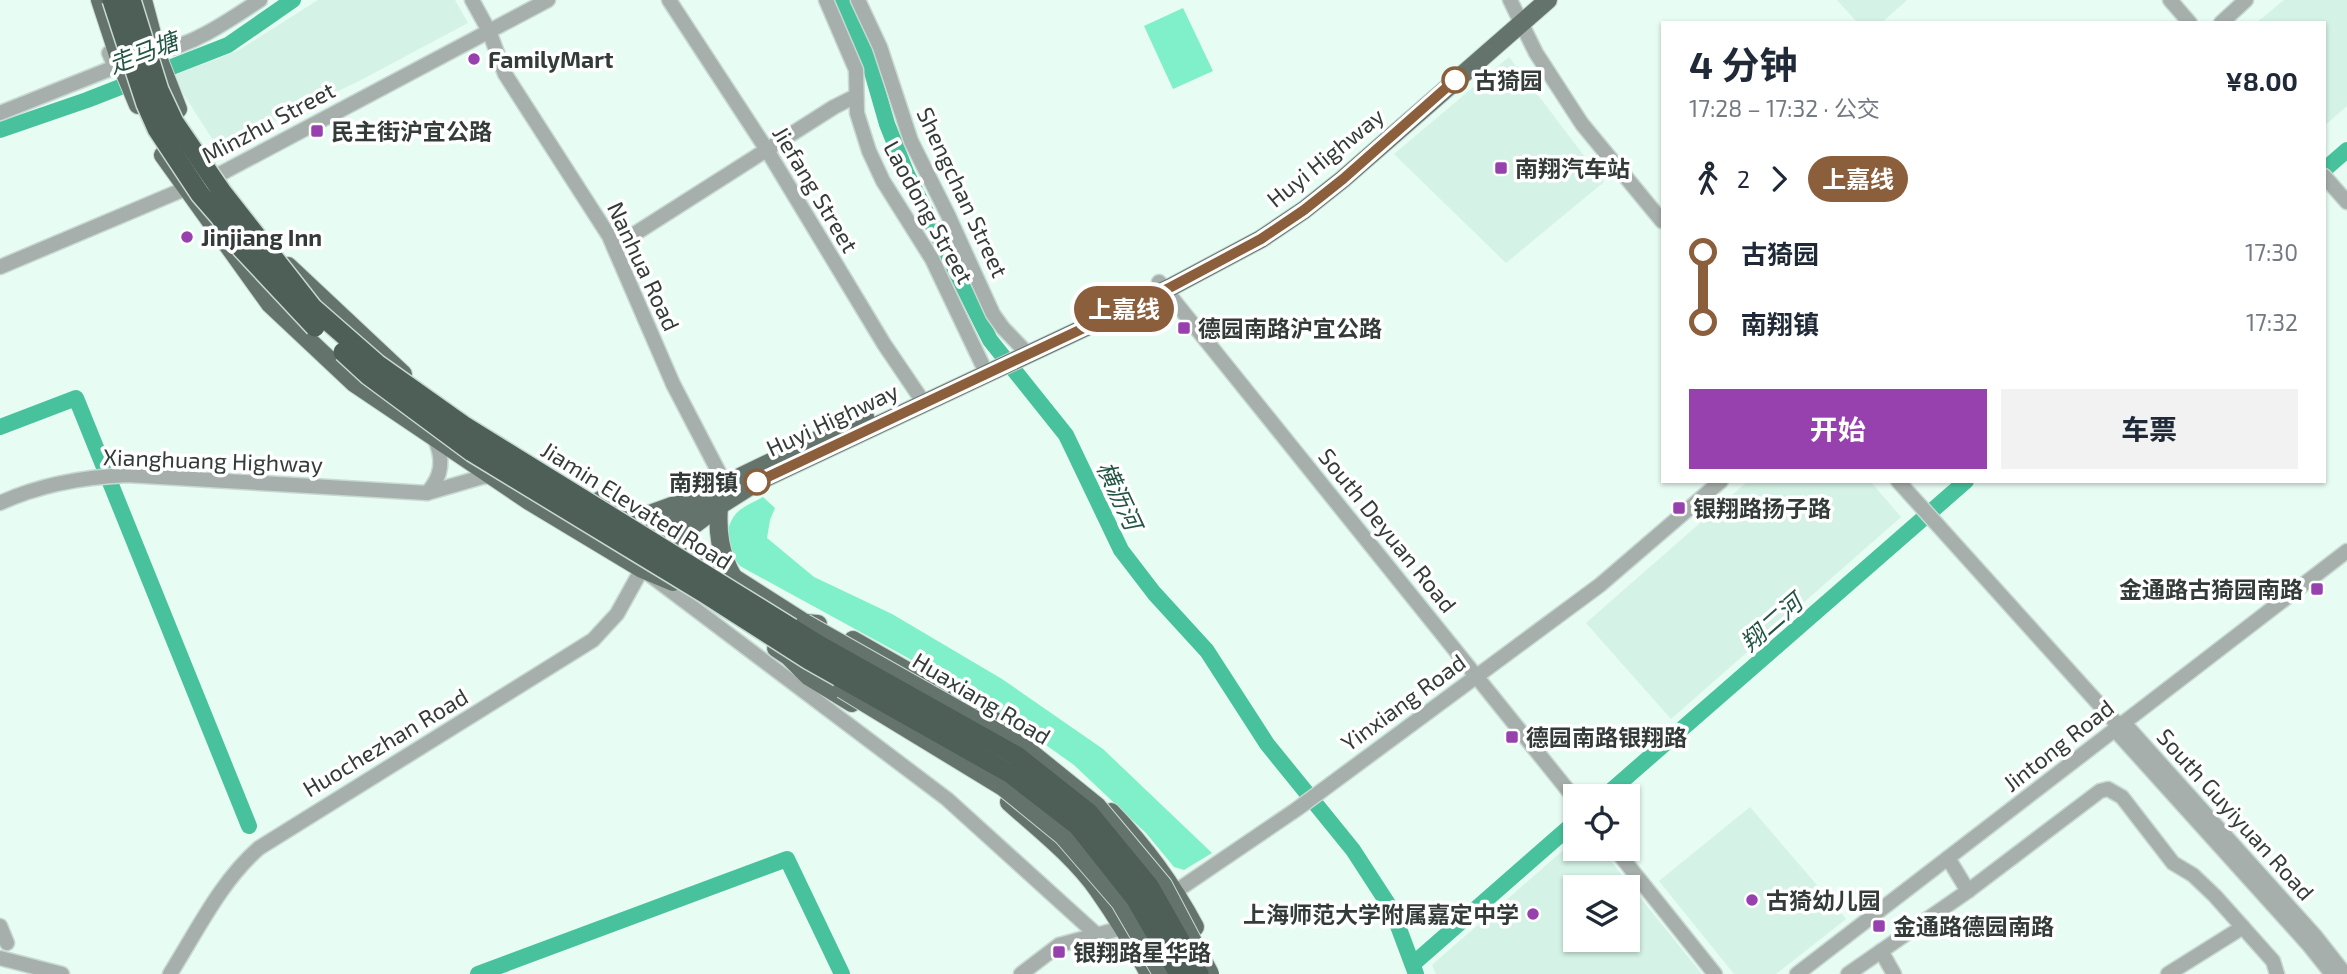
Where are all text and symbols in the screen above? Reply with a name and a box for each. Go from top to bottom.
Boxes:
water label: 走马塘 [104,24,186,78]
text: 4 分钟 [1689,41,1797,87]
place label: FamilyMart [488,45,613,73]
marker: FamilyMart [466,51,482,67]
text: ¥8.00 [2225,65,2298,96]
place label: 古猗园 [1474,66,1543,94]
marker: 古猗园 [1442,67,1468,93]
street label: Minzhu Street [197,75,339,169]
text: 17:28 – 17:32 · 公交 [1689,94,1880,122]
street label: Huyi Highway [1261,101,1389,213]
street label: Shengchan Street [911,103,1015,282]
place label: 民主街沪宜公路 [331,117,492,145]
street label: Jiefang Street [767,121,865,257]
marker: 民主街沪宜公路 [309,123,325,139]
street label: Laodong Street [878,136,980,289]
place label: 南翔汽车站 [1515,154,1630,182]
marker: 南翔汽车站 [1493,160,1509,176]
icon: walk [1689,160,1727,198]
icon: forward [1760,160,1798,198]
text: 上嘉线 [1822,164,1894,193]
text: 2 [1737,165,1750,193]
street label: Nanhua Road [602,197,686,335]
place label: Jinjiang Inn [201,223,322,251]
marker: Jinjiang Inn [179,229,195,245]
text: 古猗园 [1741,238,1819,269]
text: 17:30 [2245,238,2298,266]
line badge: 上嘉线 [1084,286,1164,332]
text: 上嘉线 [1088,294,1160,323]
text: 南翔镇 [1741,308,1819,339]
text: 17:32 [2246,308,2298,336]
place label: 德园南路沪宜公路 [1198,314,1382,342]
marker: 德园南路沪宜公路 [1176,320,1192,336]
street label: Huyi Highway [762,376,902,462]
button: 开始 [1689,389,1987,469]
button: 车票 [2001,389,2298,469]
street label: Jiamin Elevated Road [536,435,738,575]
street label: Xianghuang Highway [103,442,323,478]
street label: South Deyuan Road [1313,442,1463,618]
water label: 横沥河 [1092,456,1150,537]
place label: 南翔镇 [669,468,738,496]
marker: 南翔镇 [744,469,770,495]
place label: 银翔路扬子路 [1693,494,1831,522]
marker: 银翔路扬子路 [1671,500,1687,516]
place label: 金通路古猗园南路 [2119,575,2303,603]
marker: 金通路古猗园南路 [2309,581,2325,597]
water label: 翔二河 [1734,585,1811,657]
street label: Huaxiang Road [908,646,1056,750]
street label: Yinxiang Road [1335,647,1471,757]
street label: Huochezhan Road [297,682,473,802]
street label: Jintong Road [1997,693,2119,797]
street label: South Guyiyuan Road [2152,722,2320,906]
place label: 德园南路银翔路 [1526,723,1687,751]
marker: 德园南路银翔路 [1504,729,1520,745]
map controls [1563,784,1640,952]
button: locate [1563,784,1640,861]
button: layers [1563,875,1640,952]
place label: 古猗幼儿园 [1766,886,1881,914]
marker: 古猗幼儿园 [1744,892,1760,908]
place label: 上海师范大学附属嘉定中学 [1243,900,1519,928]
marker: 上海师范大学附属嘉定中学 [1525,906,1541,922]
place label: 金通路德园南路 [1893,912,2054,940]
marker: 金通路德园南路 [1871,918,1887,934]
place label: 银翔路星华路 [1073,938,1211,966]
marker: 银翔路星华路 [1051,944,1067,960]

